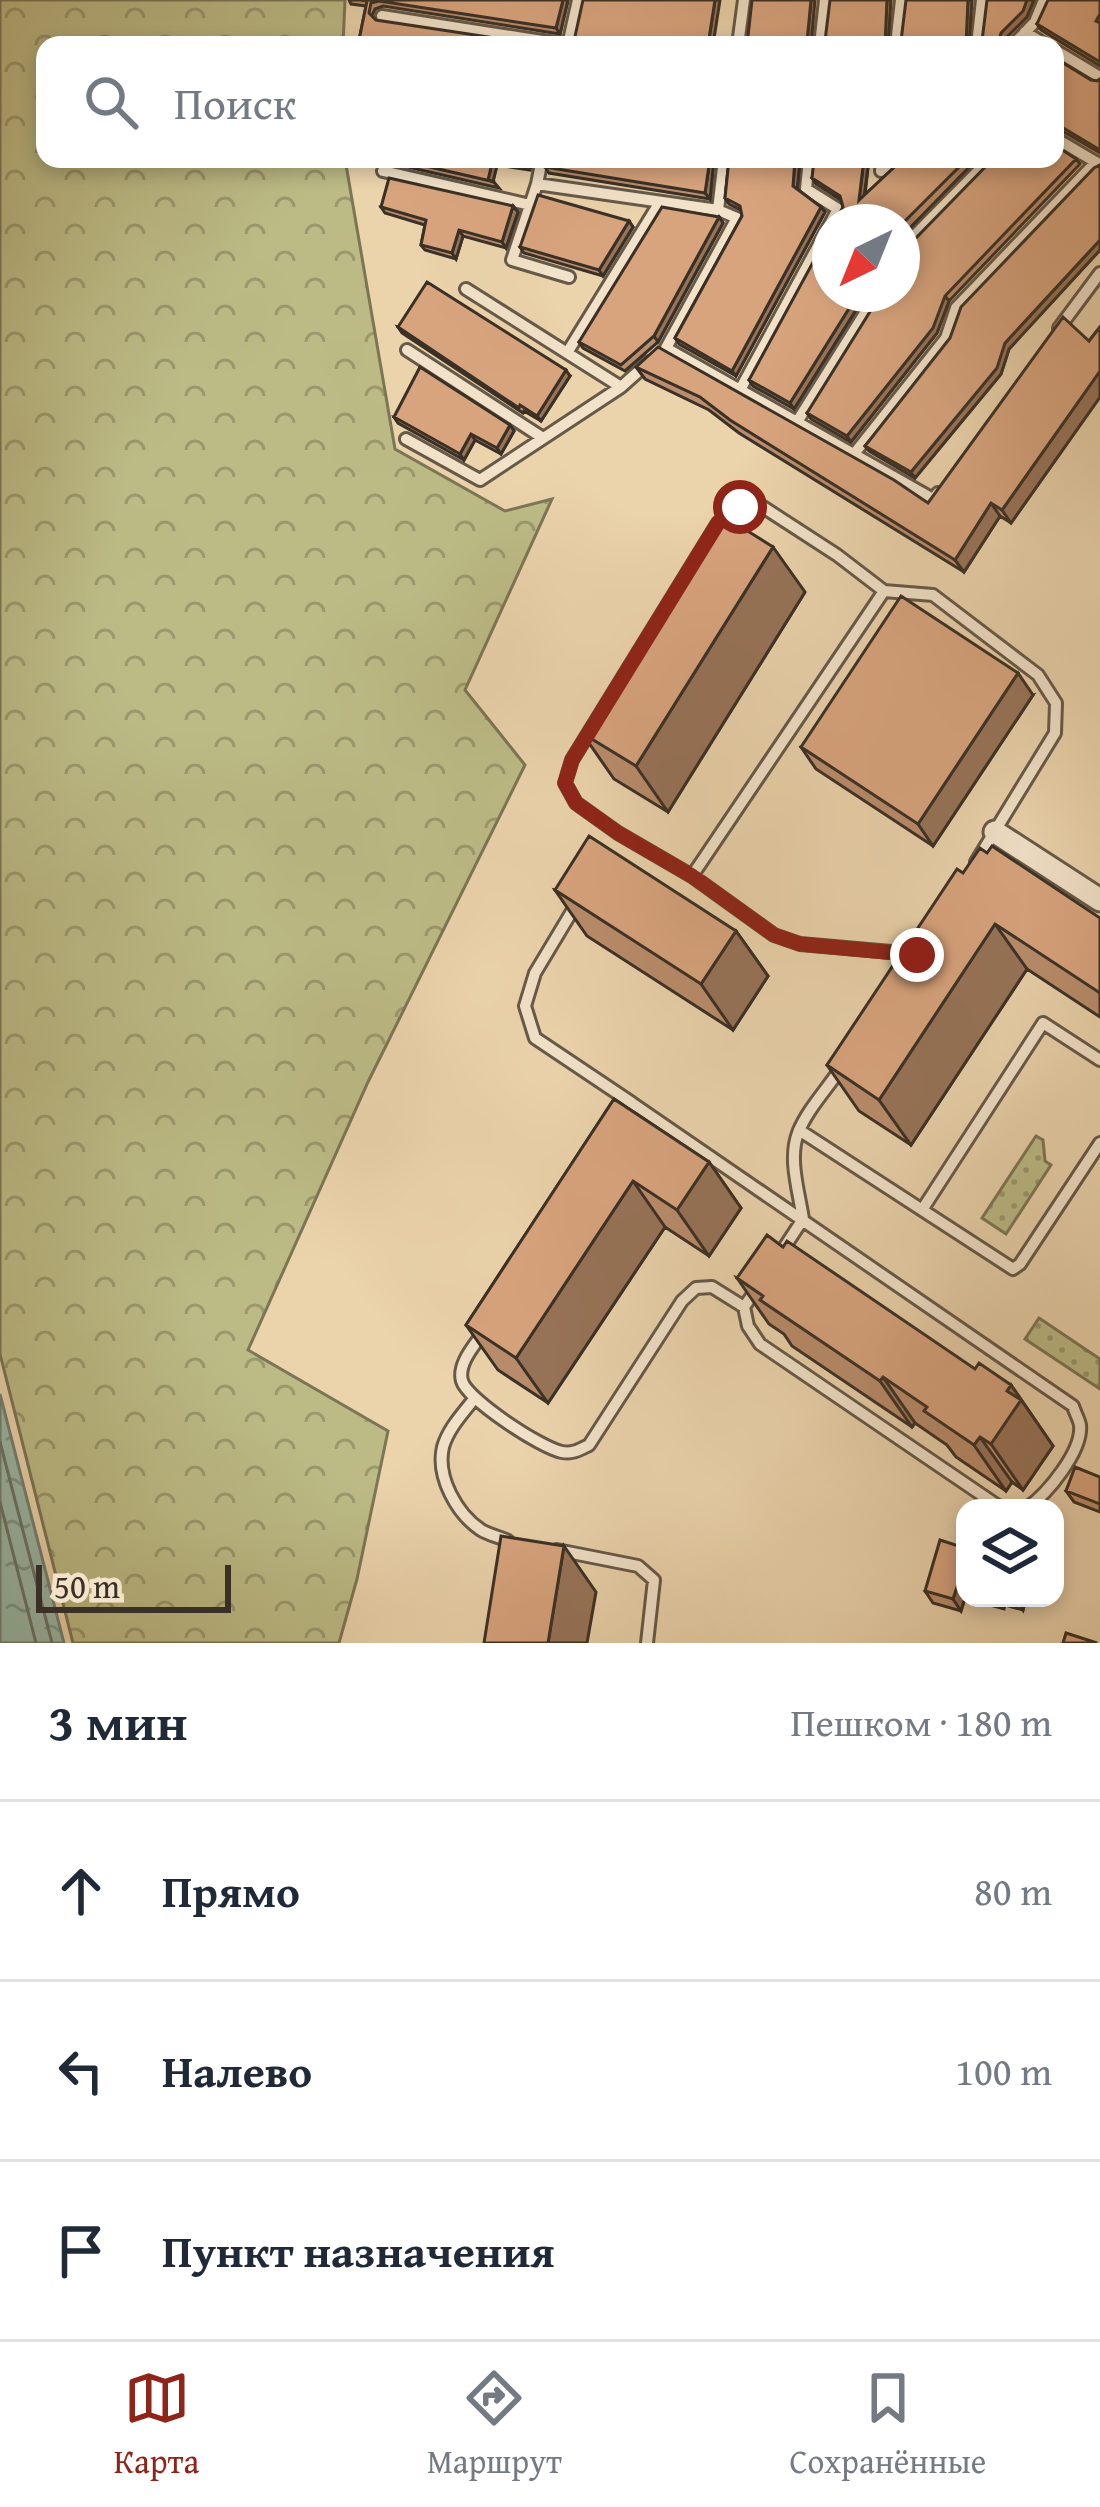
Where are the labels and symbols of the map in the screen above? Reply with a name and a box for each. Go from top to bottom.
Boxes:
north arrow [812,204,920,312]
route start [713,480,767,534]
route end [890,928,944,982]
scale bar [36,1559,231,1612]

